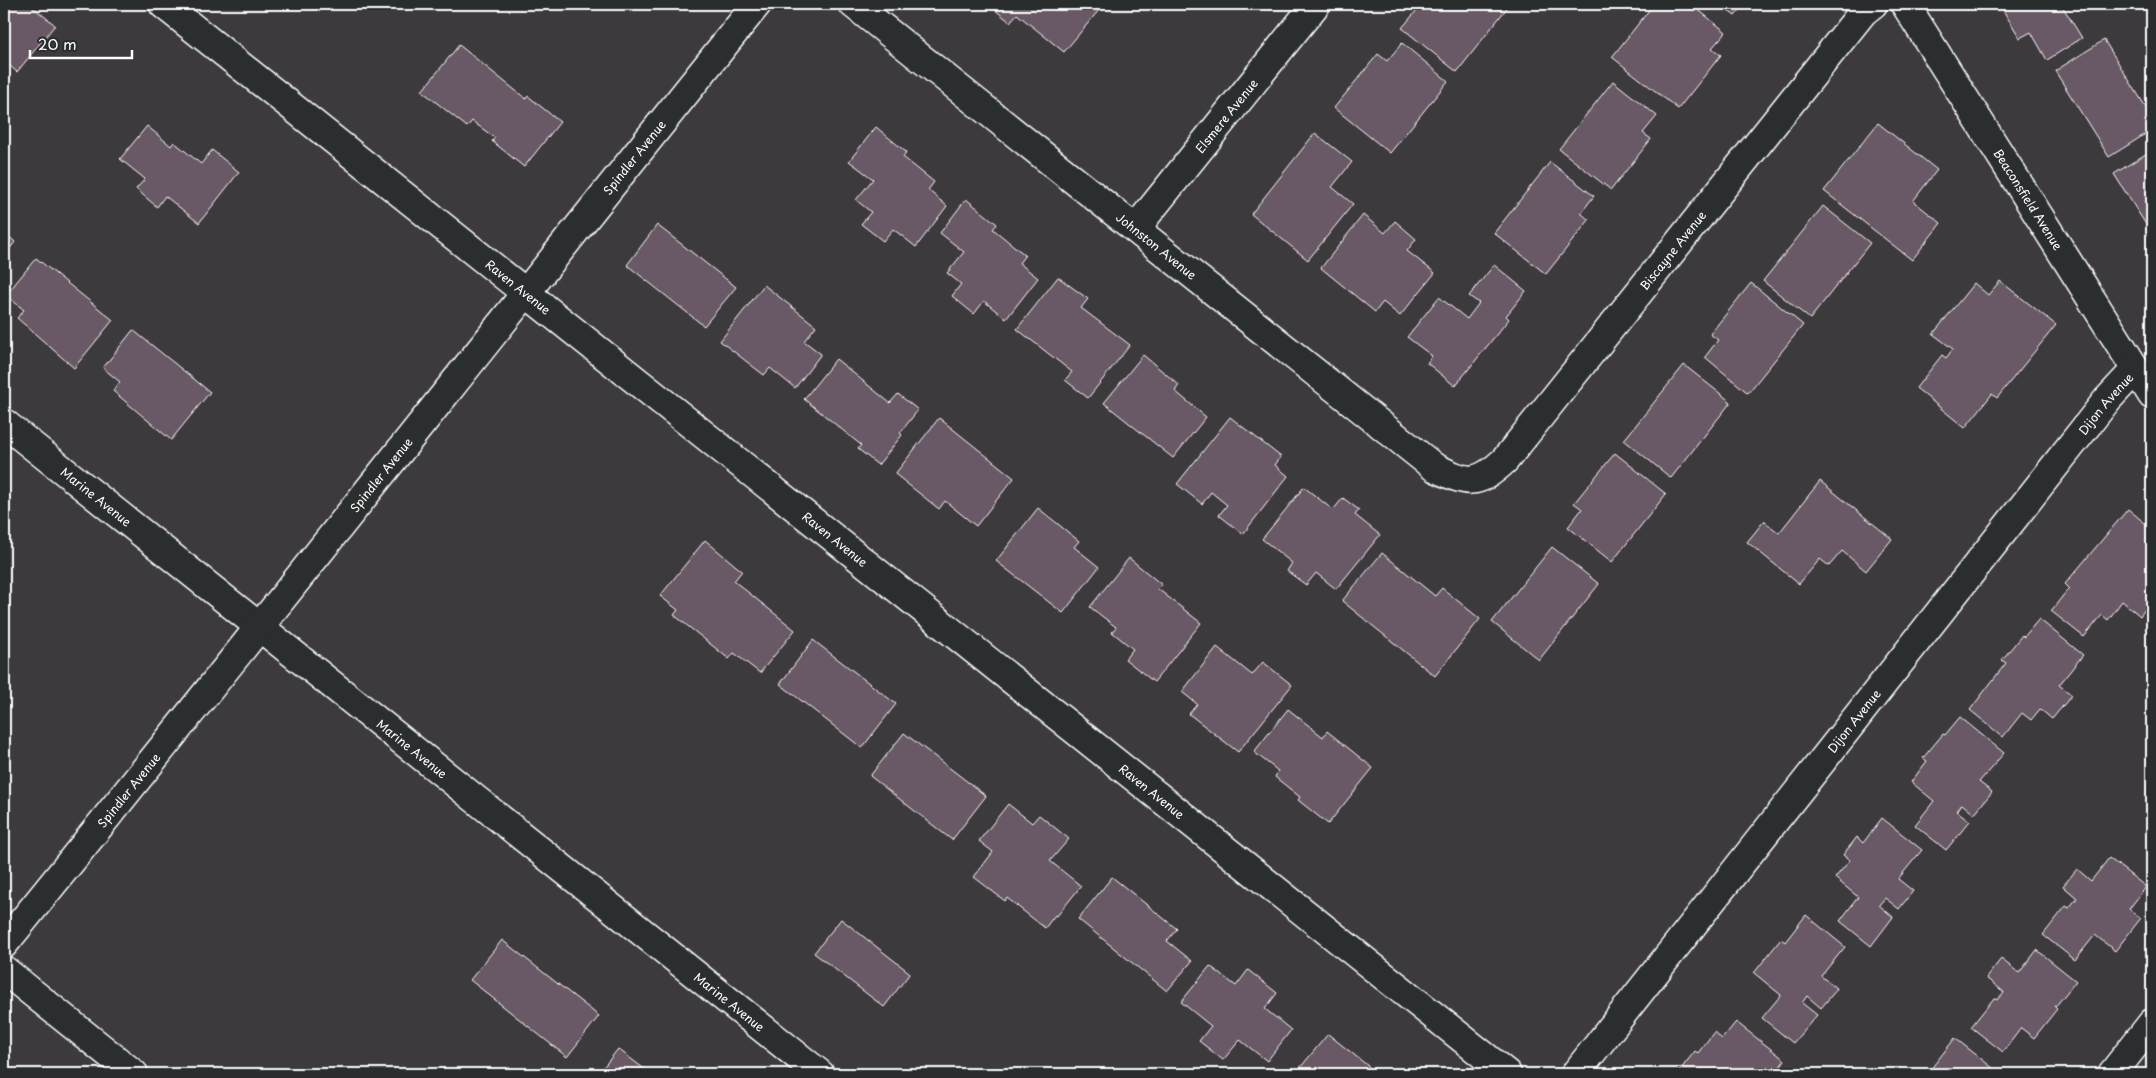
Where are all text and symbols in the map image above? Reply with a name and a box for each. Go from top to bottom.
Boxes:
scale bar [30,28,132,60]
text: 20 m [38,32,77,55]
street label: Elsmere Avenue [1191,74,1262,157]
street label: Spindler Avenue [599,116,670,198]
street label: Beaconsfield Avenue [1990,145,2067,254]
street label: Biscayne Avenue [1635,206,1710,294]
street label: Johnston Avenue [1112,208,1201,284]
street label: Raven Avenue [482,255,555,319]
street label: Dijon Avenue [2074,368,2138,439]
street label: Spindler Avenue [345,433,417,516]
street label: Marine Avenue [57,463,136,531]
street label: Raven Avenue [799,507,872,571]
street label: Dijon Avenue [1823,685,1885,756]
street label: Marine Avenue [373,715,452,783]
street label: Spindler Avenue [93,749,164,831]
street label: Raven Avenue [1115,760,1189,823]
street label: Marine Avenue [690,968,769,1036]

